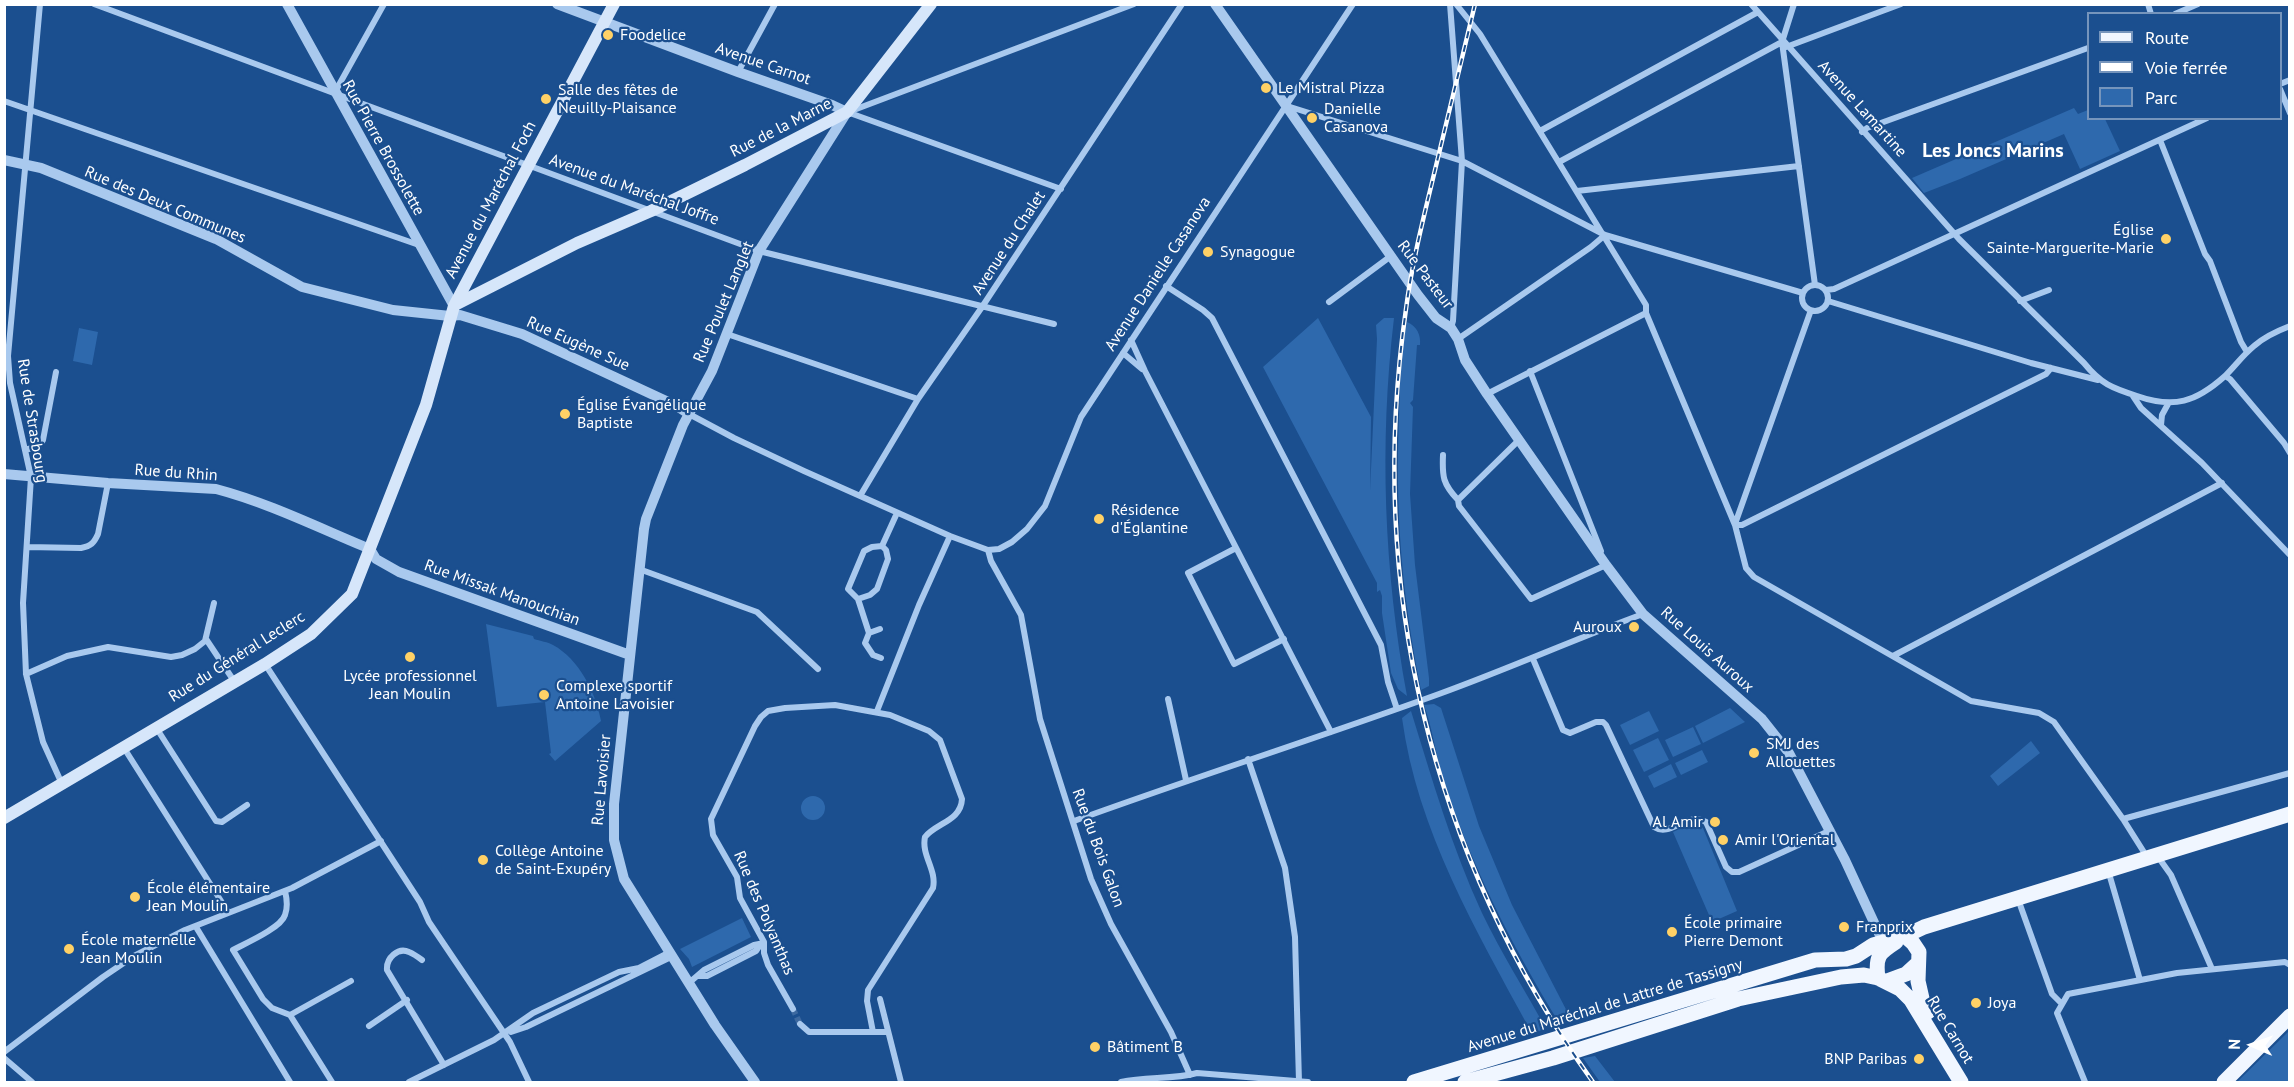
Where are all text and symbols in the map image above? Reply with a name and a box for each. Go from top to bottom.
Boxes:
legend [2087,12,2282,120]
place label: Foodelice [620,25,686,45]
text: Route [2145,26,2189,49]
marker: Foodelice [601,28,615,42]
street label: Avenue Carnot [713,39,813,89]
text: Voie ferrée [2145,56,2228,79]
street label: Avenue Lamartine [1814,57,1910,161]
street label: Rue Pierre Brossolette [338,77,428,219]
place label: Le Mistral Pizza [1278,78,1385,98]
place label: Salle des fêtes de Neuilly-Plaisance [558,80,678,118]
marker: Le Mistral Pizza [1259,81,1273,95]
text: Parc [2145,86,2178,109]
marker: Salle des fêtes de Neuilly-Plaisance [539,92,553,106]
street label: Rue de la Marne [727,94,835,162]
place label: Danielle Casanova [1324,99,1388,137]
marker: Danielle Casanova [1305,111,1319,125]
street label: Avenue du Maréchal Foch [441,118,541,282]
district label: Les Joncs Marins [1922,139,2064,163]
street label: Avenue du Maréchal Joffre [546,150,722,230]
street label: Rue des Deux Communes [82,162,248,248]
street label: Avenue du Chalet [968,188,1050,298]
street label: Avenue Danielle Casanova [1101,193,1215,355]
place label: Église Sainte-Marguerite-Marie [1987,220,2154,258]
marker: Église Sainte-Marguerite-Marie [2159,232,2173,246]
street label: Rue Pasteur [1393,237,1457,313]
street label: Rue Poulet Langlet [690,238,758,366]
place label: Synagogue [1220,242,1295,262]
marker: Synagogue [1201,245,1215,259]
street label: Rue Eugène Sue [524,313,632,375]
street label: Rue de Strasbourg [13,358,51,484]
place label: Église Évangélique Baptiste [577,395,706,433]
marker: Église Évangélique Baptiste [558,407,572,421]
street label: Rue du Rhin [134,461,218,485]
place label: Résidence d'Églantine [1111,500,1188,538]
marker: Résidence d'Églantine [1092,512,1106,526]
street label: Rue Missak Manouchian [422,556,582,630]
street label: Rue Louis Auroux [1656,603,1758,697]
street label: Rue du Général Leclerc [165,607,309,707]
place label: Auroux [1573,617,1622,637]
marker: Auroux [1627,620,1641,634]
marker: Lycée professionnel Jean Moulin [403,650,417,664]
place label: Lycée professionnel Jean Moulin [343,666,477,704]
place label: Complexe sportif Antoine Lavoisier [556,676,674,714]
marker: Complexe sportif Antoine Lavoisier [537,688,551,702]
street label: Rue Lavoisier [588,734,616,826]
place label: SMJ des Allouettes [1766,734,1836,772]
marker: SMJ des Allouettes [1747,746,1761,760]
street label: Rue du Bois Galon [1068,786,1128,910]
place label: Al Amir [1653,812,1703,832]
marker: Al Amir [1708,815,1722,829]
place label: Amir l'Oriental [1735,830,1834,850]
marker: Amir l'Oriental [1716,833,1730,847]
place label: Collège Antoine de Saint-Exupéry [495,841,611,879]
street label: Rue des Polyanthas [729,848,799,978]
marker: Collège Antoine de Saint-Exupéry [476,853,490,867]
place label: École élémentaire Jean Moulin [147,878,270,916]
marker: École élémentaire Jean Moulin [128,890,142,904]
place label: École primaire Pierre Demont [1684,913,1783,951]
place label: Franprix [1856,917,1913,937]
marker: Franprix [1837,920,1851,934]
marker: École primaire Pierre Demont [1665,925,1679,939]
place label: École maternelle Jean Moulin [81,930,196,968]
marker: École maternelle Jean Moulin [62,942,76,956]
street label: Avenue du Maréchal de Lattre de Tassigny [1465,955,1745,1057]
street label: Rue Carnot [1922,993,1978,1067]
place label: Joya [1988,993,2016,1013]
marker: Joya [1969,996,1983,1010]
north arrow [2222,1015,2282,1075]
place label: Bâtiment B [1107,1037,1183,1057]
text: N [2224,1039,2244,1050]
marker: Bâtiment B [1088,1040,1102,1054]
place label: BNP Paribas [1824,1049,1907,1069]
marker: BNP Paribas [1912,1052,1926,1066]

